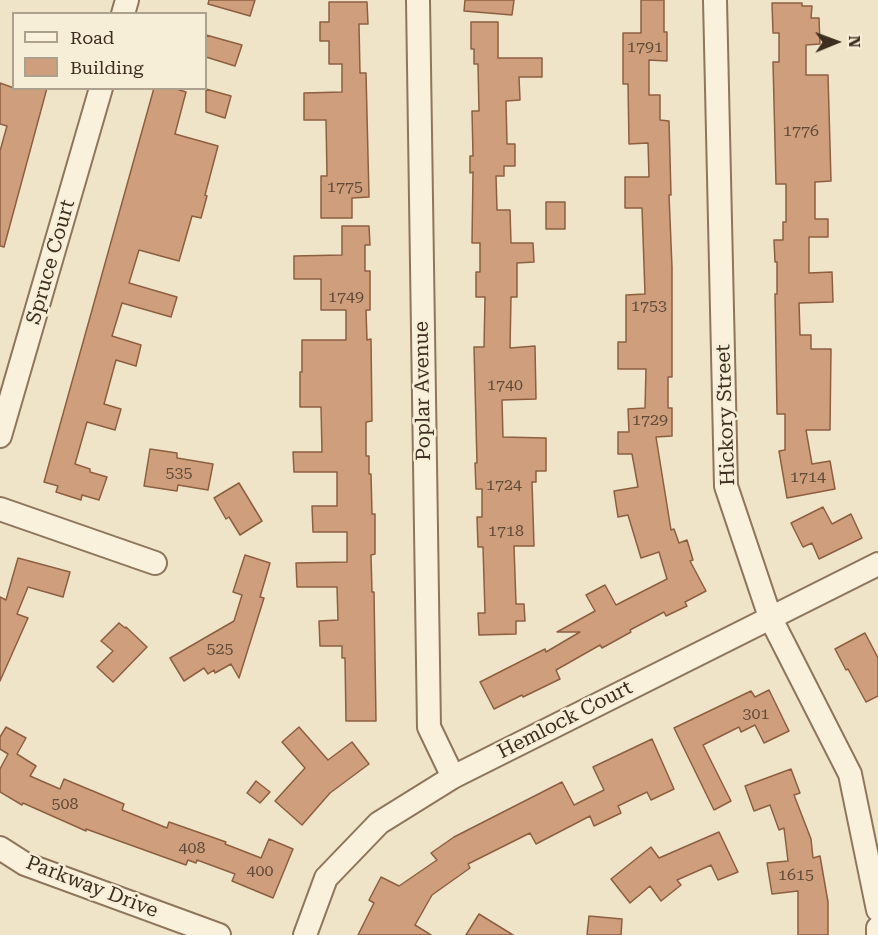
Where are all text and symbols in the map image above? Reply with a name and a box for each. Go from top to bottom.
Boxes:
legend [12,12,207,90]
north arrow [806,12,866,72]
text: Road [70,27,114,48]
text: N [845,35,864,48]
house number: 1791 [627,37,663,57]
text: Building [70,57,144,78]
house number: 1776 [783,121,819,141]
house number: 1775 [327,177,363,197]
street label: Spruce Court [22,197,80,327]
house number: 1749 [328,287,364,307]
house number: 1753 [631,296,667,316]
street label: Poplar Avenue [410,321,436,461]
street label: Hickory Street [712,344,740,486]
house number: 1740 [487,375,523,395]
house number: 1729 [632,410,668,430]
house number: 535 [166,463,192,483]
house number: 1714 [790,467,826,487]
house number: 1724 [486,475,522,495]
house number: 1718 [488,521,524,541]
house number: 525 [207,639,233,659]
street label: Hemlock Court [494,676,636,764]
house number: 301 [743,704,769,724]
house number: 508 [52,794,78,814]
house number: 408 [179,838,205,858]
street label: Parkway Drive [23,851,161,923]
house number: 400 [247,861,273,881]
house number: 1615 [778,865,814,885]

